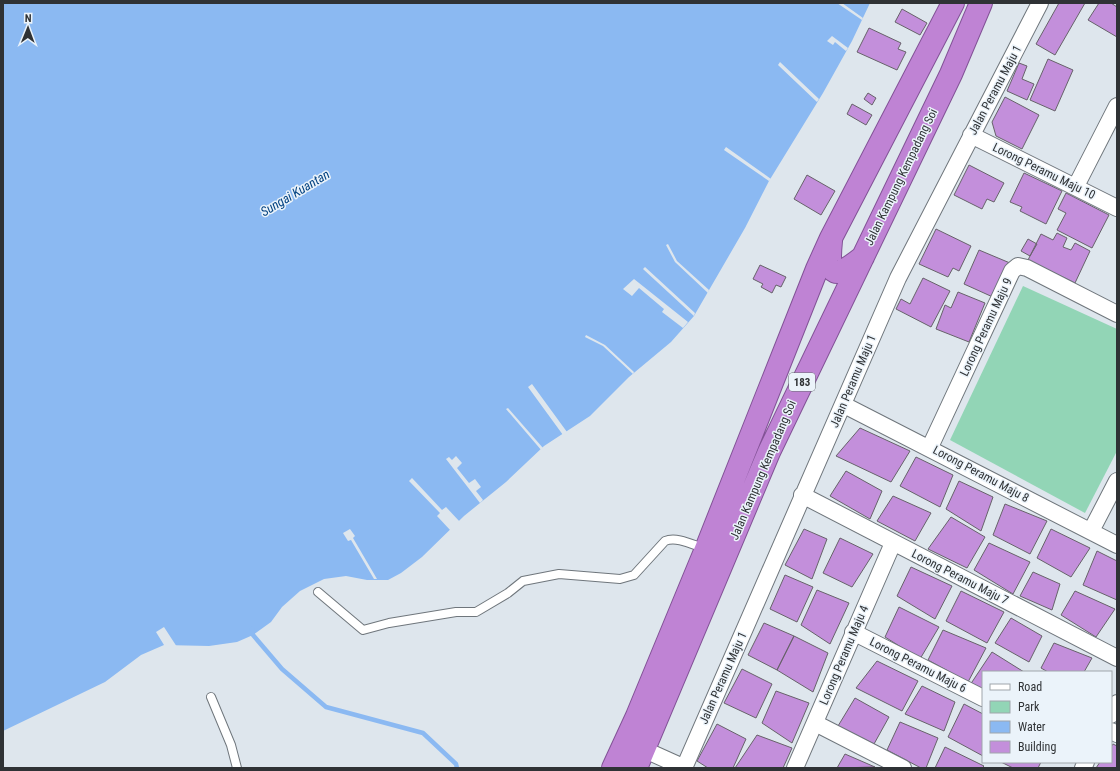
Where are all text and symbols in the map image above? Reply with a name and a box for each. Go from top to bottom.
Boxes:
north arrow [8,8,48,48]
text: N [25,12,32,25]
street label: Jalan Peramu Maju 1 [965,43,1025,137]
street label: Jalan Kampung Kempadang Soi [862,106,940,248]
street label: Lorong Peramu Maju 10 [990,140,1098,202]
water label: Sungai Kuantan [258,167,332,219]
street label: Lorong Peramu Maju 9 [957,276,1015,378]
street label: Jalan Peramu Maju 1 [827,332,879,430]
road number: 183 [789,373,815,391]
street label: Jalan Kampung Kempadang Soi [727,398,799,542]
street label: Lorong Peramu Maju 8 [931,443,1031,505]
street label: Lorong Peramu Maju 7 [909,547,1011,607]
street label: Lorong Peramu Maju 4 [817,603,871,707]
street label: Jalan Peramu Maju 1 [696,630,750,726]
street label: Lorong Peramu Maju 6 [867,635,969,695]
legend [982,671,1112,763]
text: Road [1018,680,1042,694]
text: Park [1018,700,1040,714]
text: Water [1018,720,1046,734]
text: Building [1018,740,1056,754]

